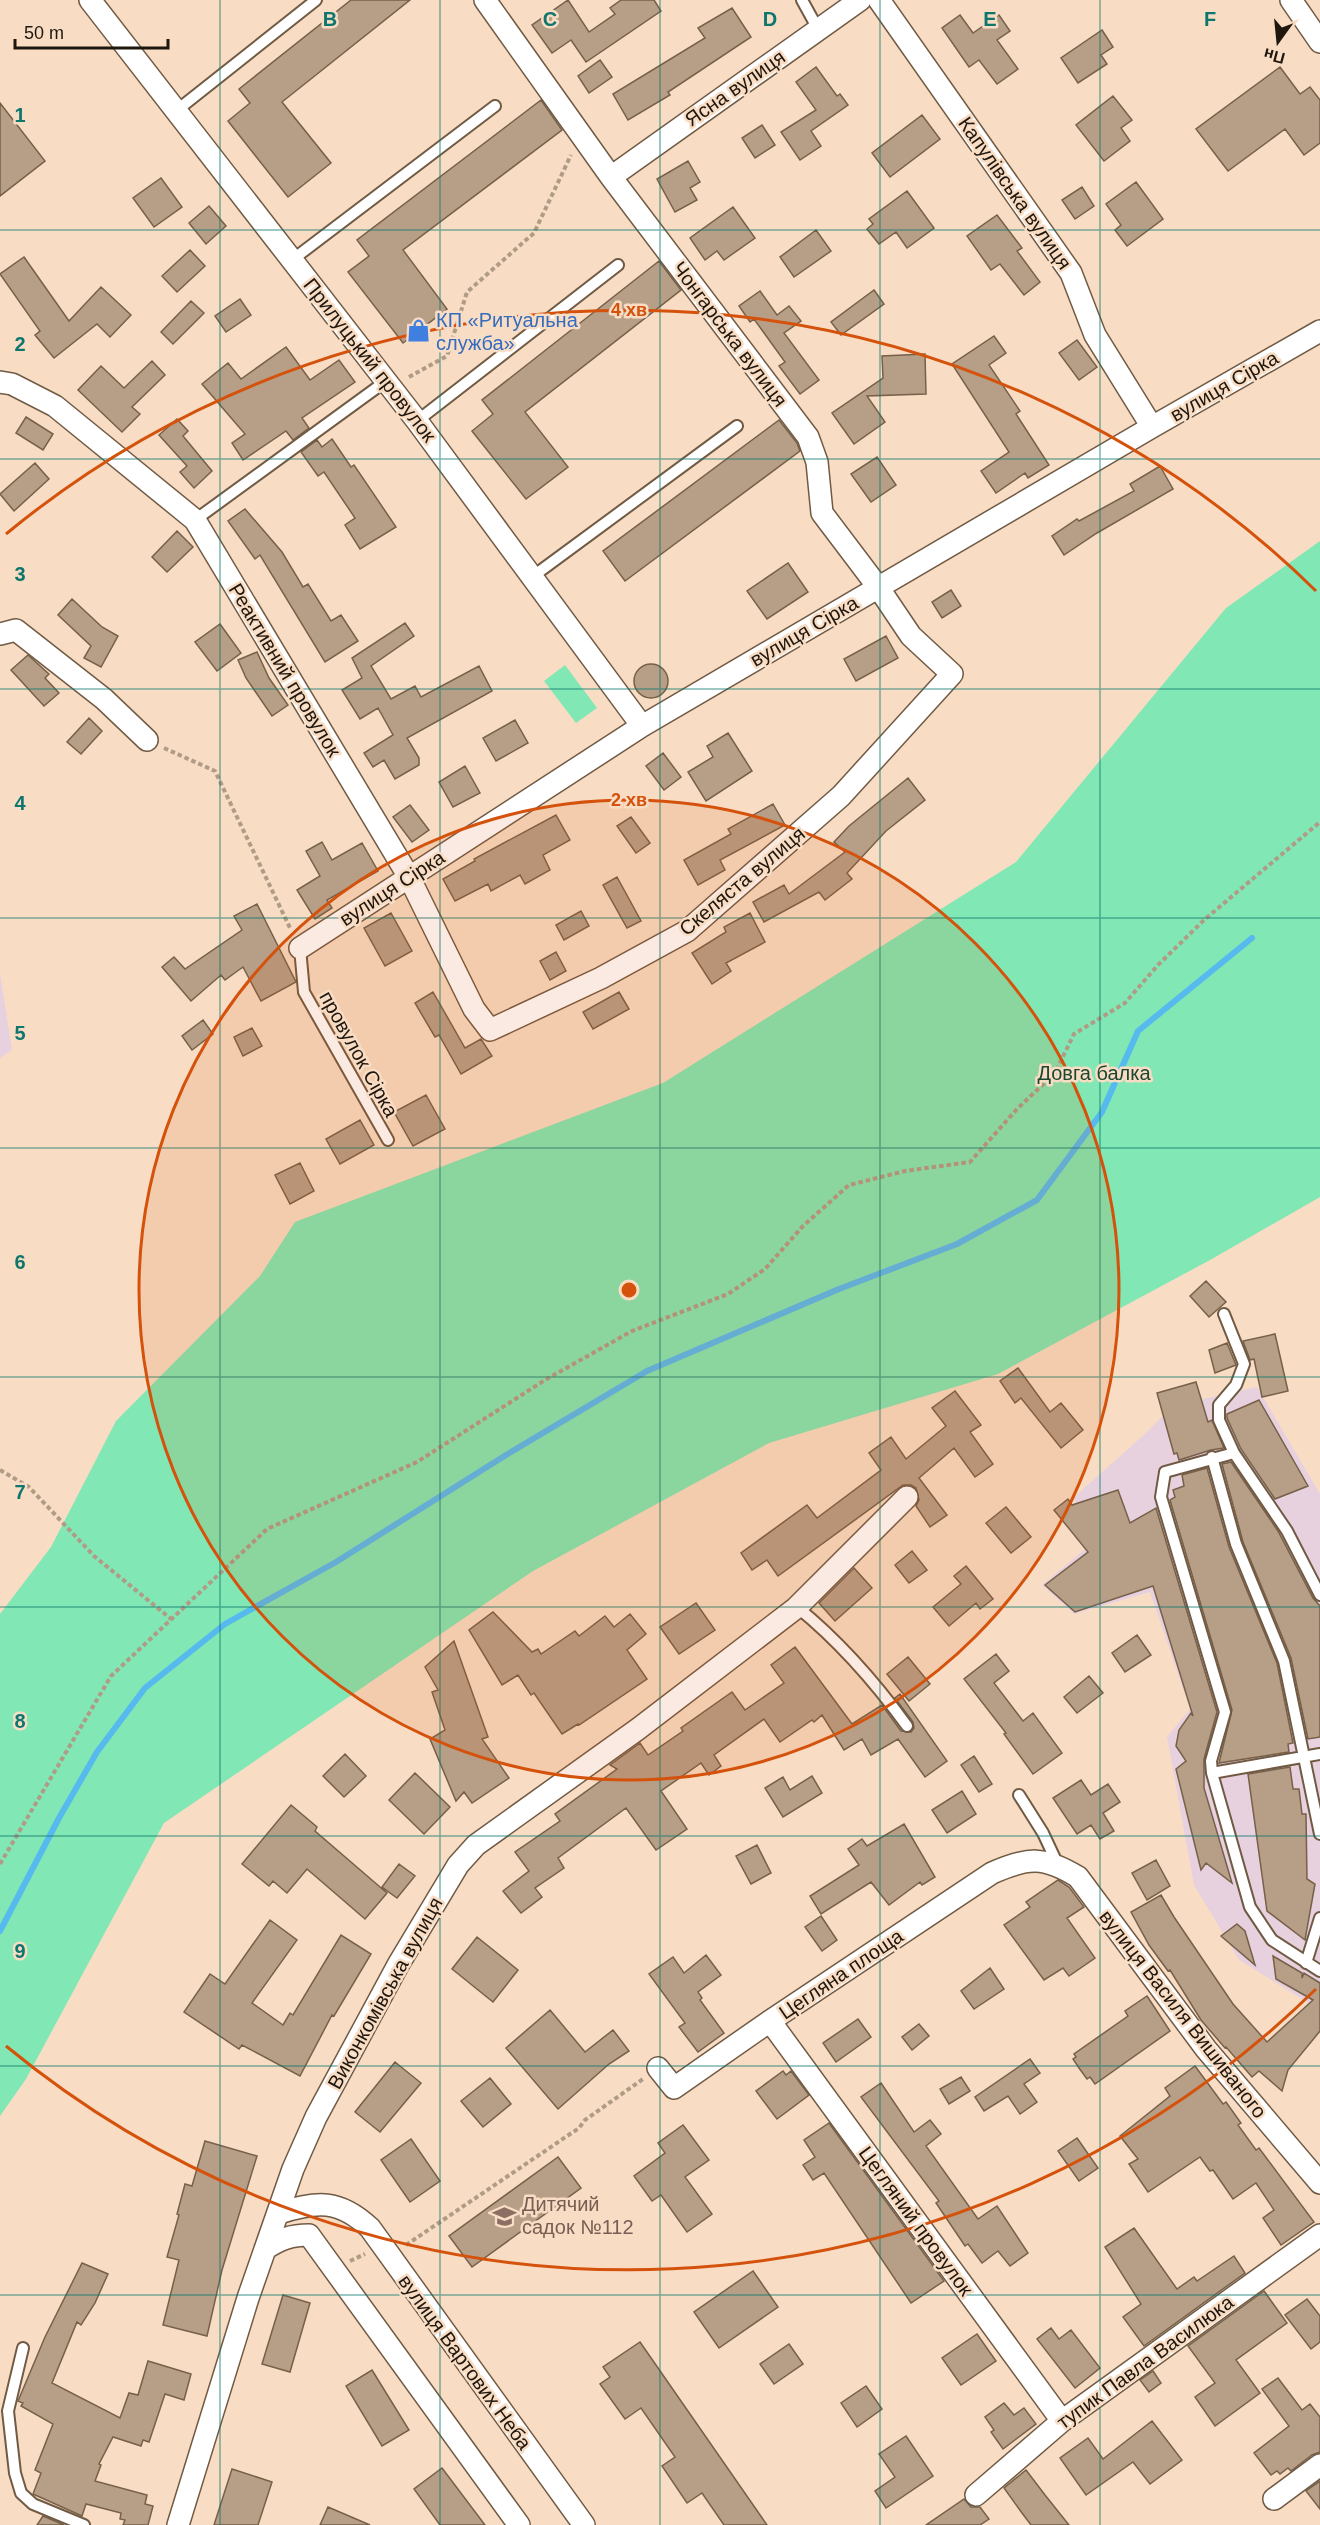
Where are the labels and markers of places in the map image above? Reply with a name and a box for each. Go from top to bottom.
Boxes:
place label: КП «Ритуальна служба» [436,309,579,354]
shop icon: КП «Ритуальна служба» [405,318,431,344]
centre of rings [619,1280,639,1300]
place label: Дитячий садок №112 [522,2193,634,2238]
school or university icon: Дитячий садок №112 [491,2203,517,2229]

